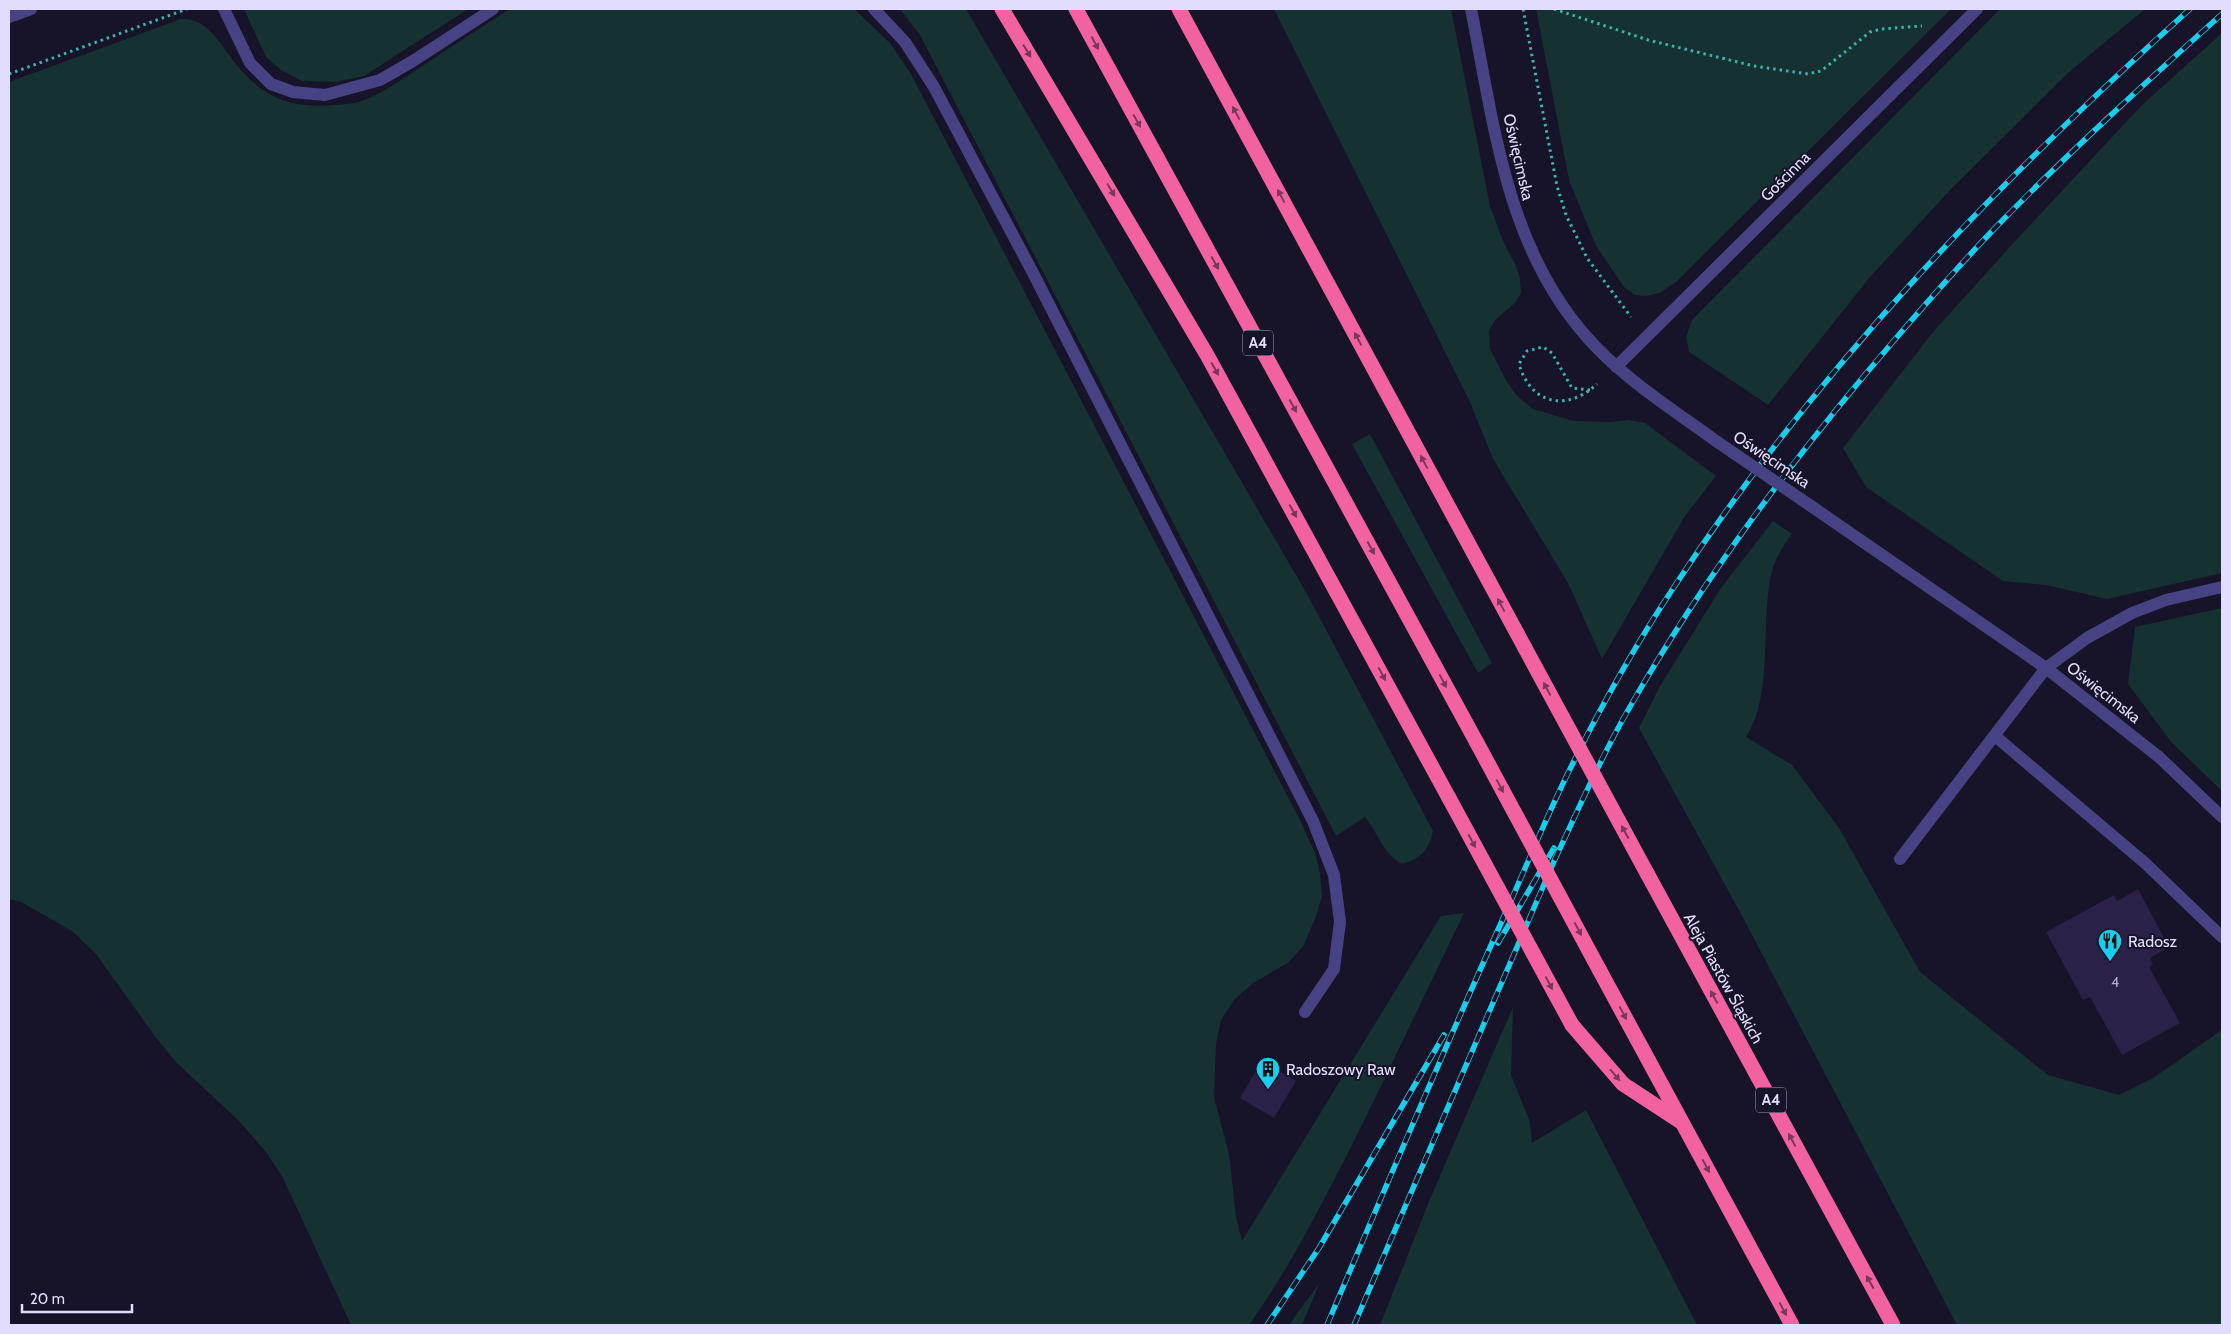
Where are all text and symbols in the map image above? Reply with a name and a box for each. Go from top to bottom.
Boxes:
one-way arrow [1090,37,1099,50]
one-way arrow [1023,44,1032,57]
one-way arrow [1232,106,1240,120]
street label: Oświęcimska [1499,112,1538,203]
one-way arrow [1133,113,1141,128]
street label: Gościnna [1757,147,1814,205]
one-way arrow [1106,184,1115,197]
one-way arrow [1277,189,1285,204]
one-way arrow [1211,256,1219,271]
road number: A4 [1243,330,1273,356]
one-way arrow [1354,332,1362,347]
one-way arrow [1210,362,1219,376]
one-way arrow [1289,398,1297,413]
street label: Oświęcimska [1730,427,1814,492]
one-way arrow [1420,455,1428,469]
one-way arrow [1289,504,1297,519]
one-way arrow [1367,541,1375,556]
one-way arrow [1497,598,1506,612]
street label: Oświęcimska [2063,658,2145,727]
one-way arrow [1377,667,1386,681]
one-way arrow [1439,673,1447,688]
one-way arrow [1543,682,1551,697]
one-way arrow [1496,779,1504,793]
one-way arrow [1620,825,1629,839]
one-way arrow [1468,833,1476,848]
street label: Aleja Piastów Śląskich [1680,910,1767,1047]
one-way arrow [1573,922,1582,936]
restaurant icon: Radosz [2097,928,2123,962]
place label: Radosz [2128,932,2178,951]
house number: 4 [2111,973,2119,991]
one-way arrow [1545,977,1554,990]
one-way arrow [1710,990,1719,1004]
one-way arrow [1619,1007,1628,1020]
building icon: Radoszowy Raw [1255,1056,1281,1090]
place label: Radoszowy Raw [1286,1060,1396,1079]
one-way arrow [1609,1069,1620,1081]
road number: A4 [1756,1088,1786,1112]
one-way arrow [1788,1132,1796,1147]
one-way arrow [1702,1159,1710,1173]
one-way arrow [1865,1276,1874,1289]
scale bar [22,1282,132,1314]
text: 20 m [30,1290,65,1308]
one-way arrow [1779,1302,1787,1316]

